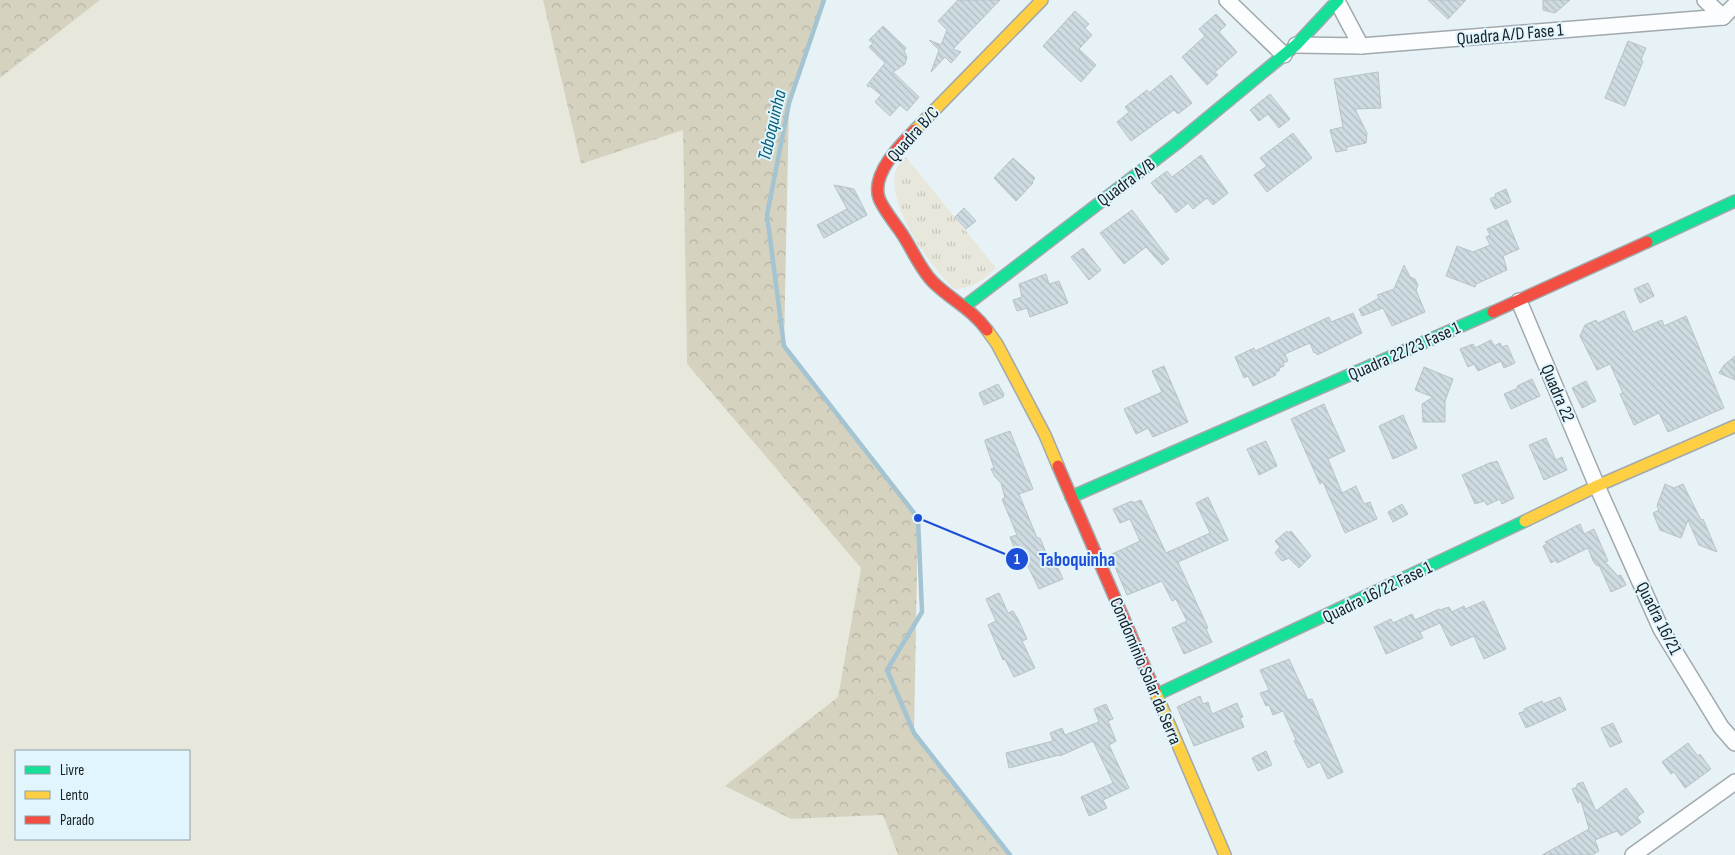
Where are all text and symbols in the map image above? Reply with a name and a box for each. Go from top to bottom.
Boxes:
street label: Quadra A/D Fase 1 [1456,19,1565,50]
water label: Taboquinha [753,87,792,163]
street label: Quadra B/C [883,102,944,166]
street label: Quadra A/B [1093,154,1159,211]
street label: Quadra 22/23 Fase 1 [1345,317,1464,385]
street label: Quadra 22 [1536,361,1579,425]
callout: Taboquinha [1004,542,1126,576]
text: Taboquinha [1039,549,1115,572]
text: 1 [1014,550,1020,569]
street label: Quadra 16/22 Fase 1 [1319,557,1436,628]
street label: Quadra 16/21 [1631,578,1686,659]
street label: Condomínio Solar da Serra [1105,595,1186,748]
legend [15,750,190,840]
text: Livre [60,761,84,780]
text: Lento [60,786,89,805]
text: Parado [60,811,94,830]

